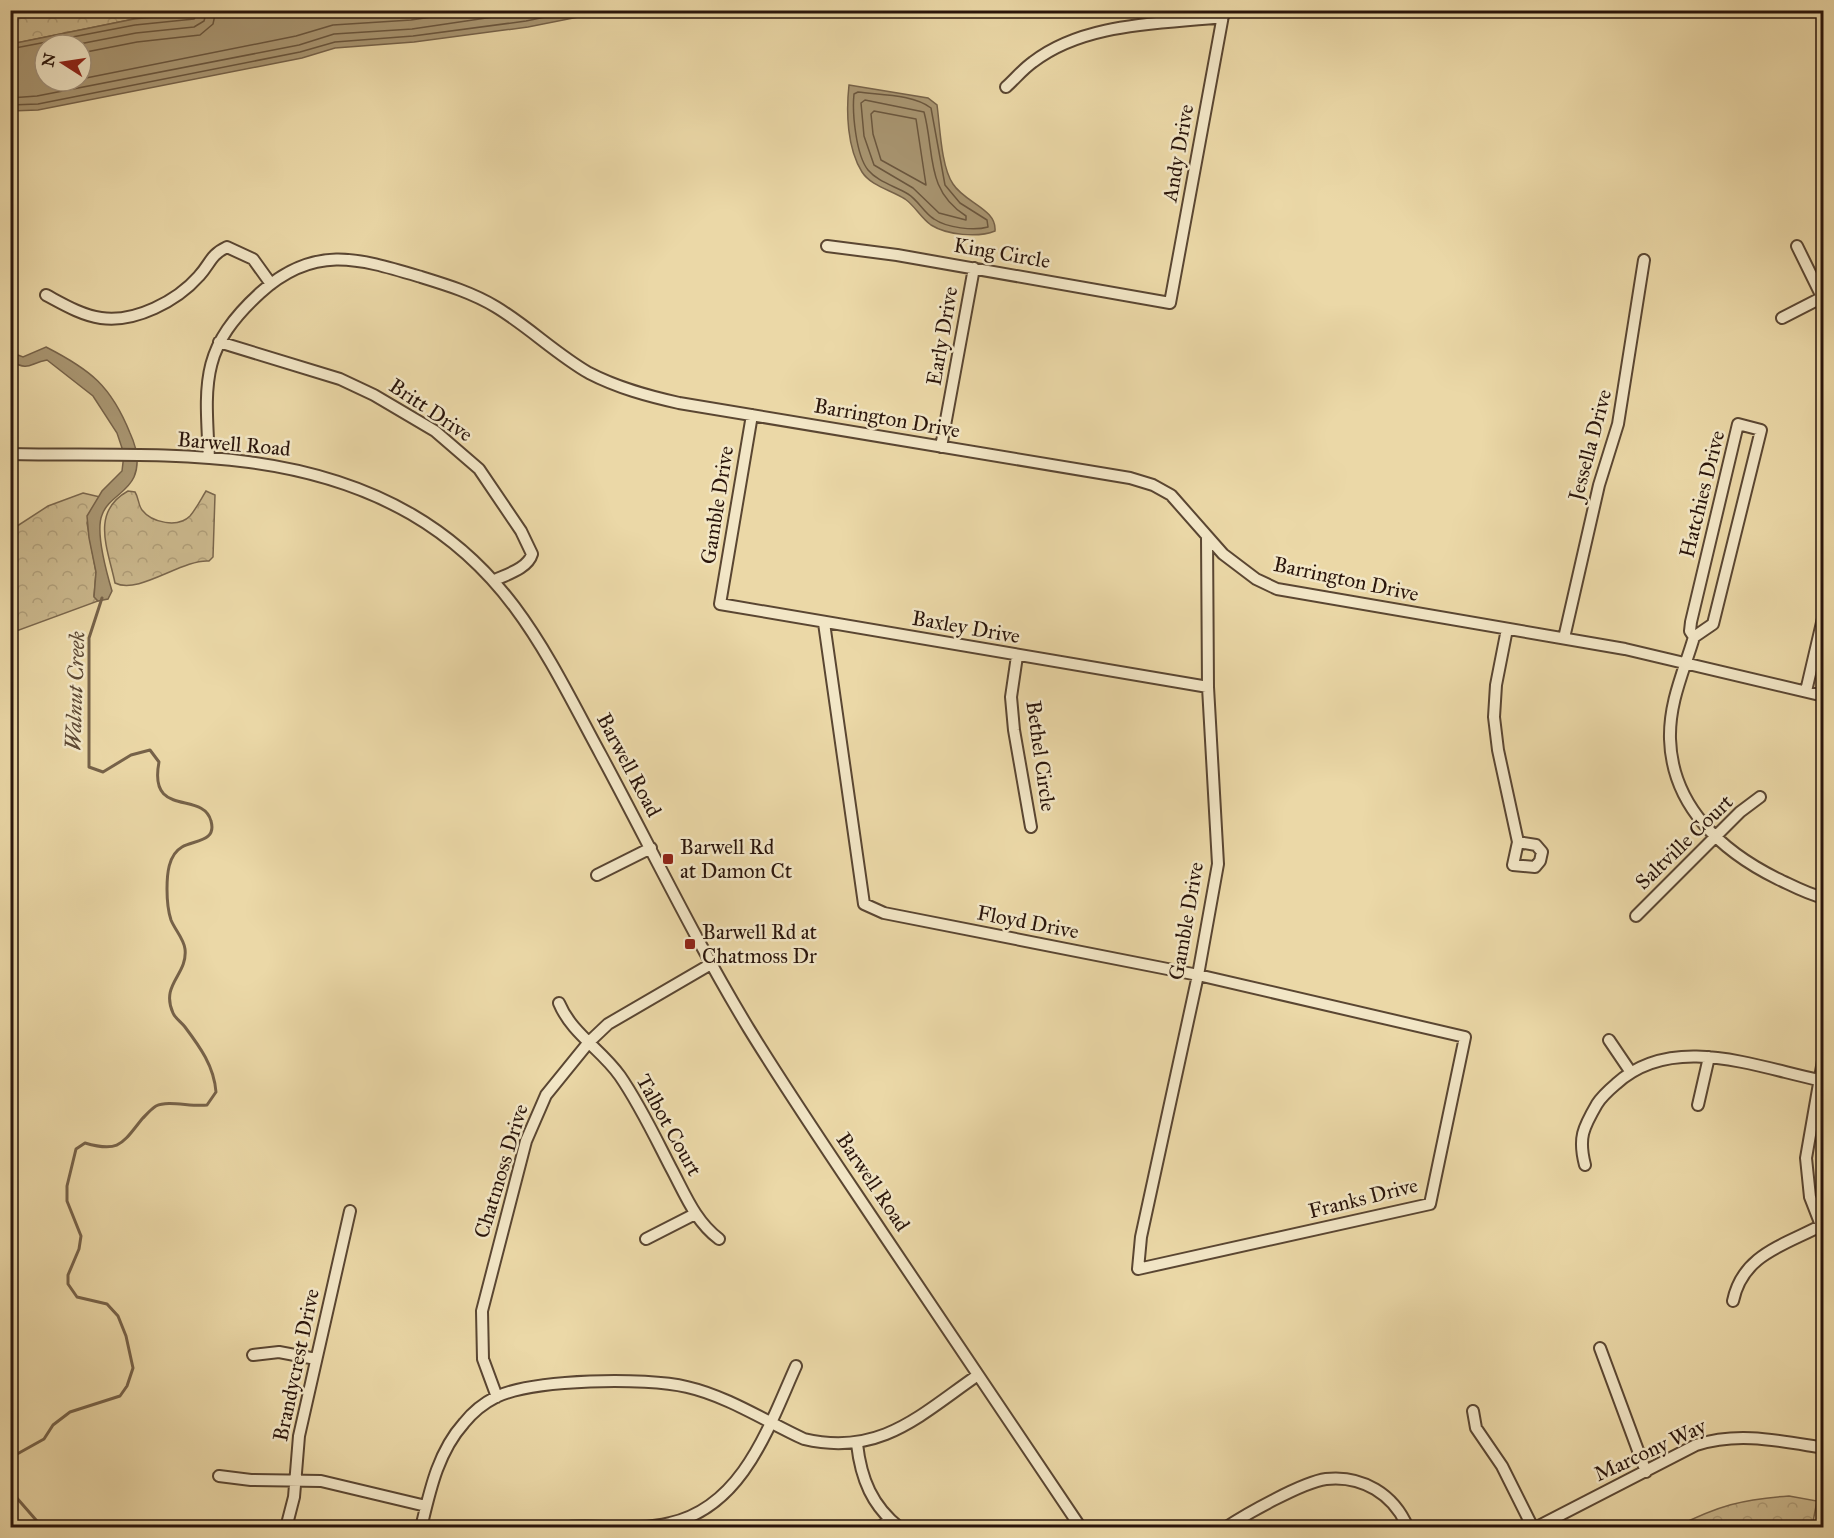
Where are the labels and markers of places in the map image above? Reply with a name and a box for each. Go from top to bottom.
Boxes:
place label: Barwell Rd at Damon Ct [680,834,793,884]
marker: Barwell Rd at Damon Ct [661,852,675,866]
place label: Barwell Rd at Chatmoss Dr [702,919,818,969]
marker: Barwell Rd at Chatmoss Dr [683,937,697,951]

